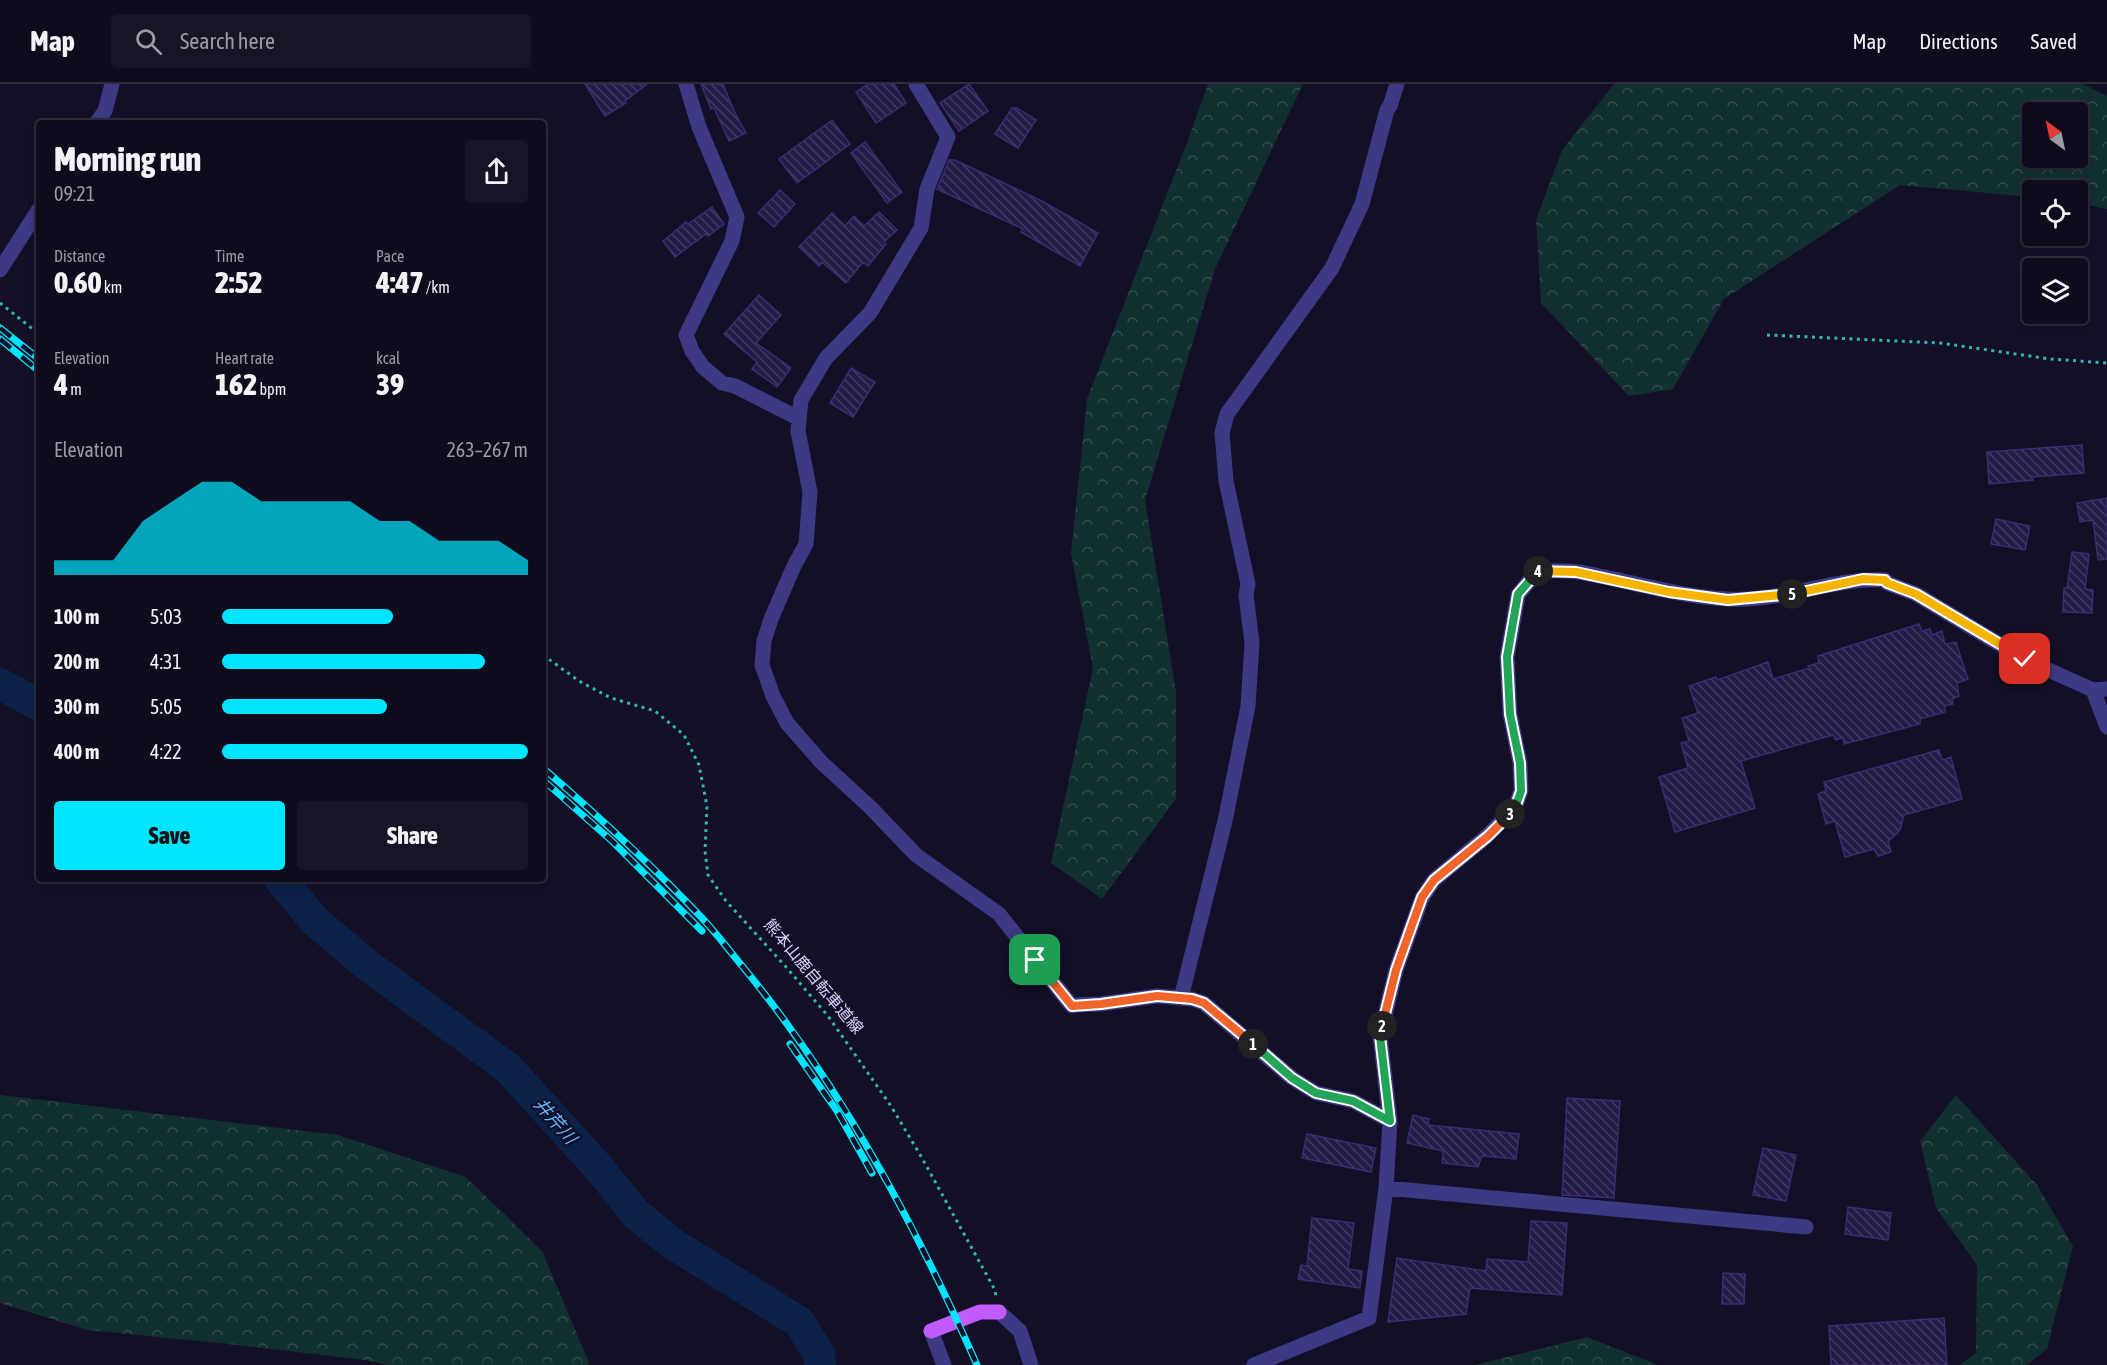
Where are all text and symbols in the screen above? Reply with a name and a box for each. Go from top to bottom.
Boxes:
search box [111,14,531,68]
text: Map [30,25,75,57]
icon: search [132,25,165,58]
text: Search here [180,28,275,54]
text: Map [1852,29,1886,53]
text: Directions [1919,29,1998,53]
text: Saved [2031,29,2077,53]
north arrow [2022,102,2088,168]
map controls [2022,102,2088,324]
text: Morning run [54,140,201,178]
button: share [465,140,528,203]
button: locate [2022,180,2088,246]
text: 09:21 [54,182,95,205]
text: Distance [54,247,105,265]
text: Time [215,247,244,265]
text: Pace [376,247,404,265]
button: layers [2022,258,2088,324]
text: 0.60 [54,265,102,299]
text: 2:52 [215,265,263,299]
text: 4:47 [376,265,424,299]
text: km [102,278,122,296]
text: /km [424,278,450,296]
text: Elevation [54,349,109,367]
text: Heart rate [215,349,274,367]
text: kcal [376,349,400,367]
text: 4 [54,367,68,401]
text: 162 [215,367,257,401]
text: 39 [376,367,404,401]
text: m [68,380,82,398]
text: bpm [257,380,286,398]
text: Elevation [54,438,123,461]
text: 263–267 m [446,438,528,461]
pin: 4 [1523,556,1553,586]
text: 4 [1534,562,1542,580]
pin: 5 [1777,579,1807,609]
text: 5 [1788,585,1796,603]
text: 100 m [54,605,99,628]
text: 5:03 [150,605,182,628]
pin [1999,633,2050,684]
icon: check [2008,642,2041,675]
text: 200 m [54,650,99,673]
text: 4:31 [150,650,182,673]
text: 300 m [54,695,99,718]
text: 5:05 [150,695,182,718]
text: 400 m [54,740,99,763]
text: 4:22 [150,740,182,763]
pin: 3 [1495,799,1525,829]
button: Save [54,801,285,870]
button: Share [297,801,528,870]
text: 3 [1506,805,1514,823]
street label: 熊本山鹿自転車道線 [761,915,867,1037]
pin [1009,934,1060,985]
icon: arrive [1018,943,1051,976]
pin: 2 [1367,1011,1397,1041]
text: 2 [1378,1017,1386,1035]
pin: 1 [1238,1029,1268,1059]
text: 1 [1249,1035,1257,1053]
water label: 井芹川 [530,1093,582,1149]

